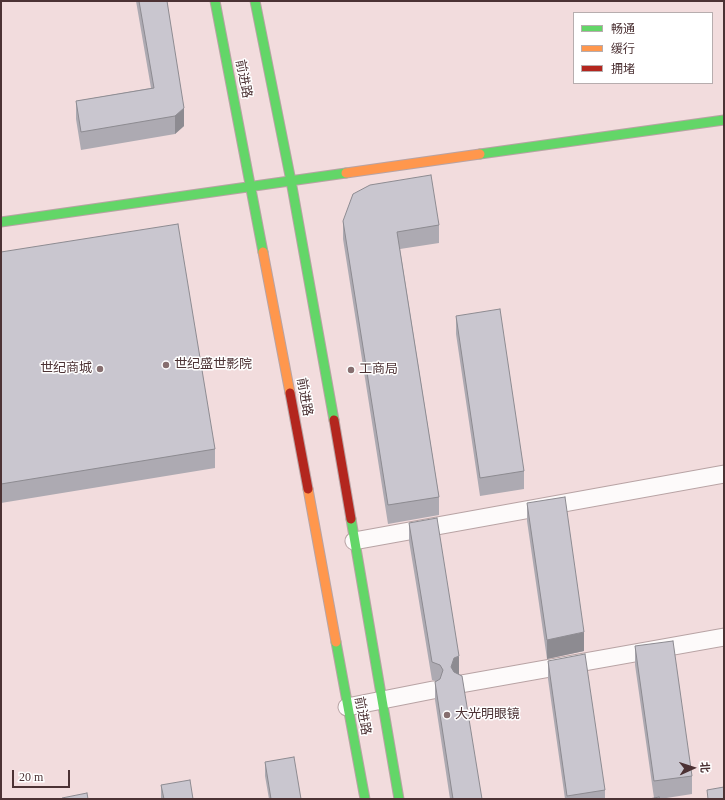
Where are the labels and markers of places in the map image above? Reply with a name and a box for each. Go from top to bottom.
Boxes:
place label: 世纪盛世影院 [174,357,252,373]
marker: 世纪盛世影院 [161,360,171,370]
place label: 世纪商城 [40,361,92,377]
place label: 工商局 [359,362,398,378]
marker: 世纪商城 [95,364,105,374]
marker: 工商局 [346,365,356,375]
place label: 大光明眼镜 [455,707,520,723]
marker: 大光明眼镜 [442,710,452,720]

